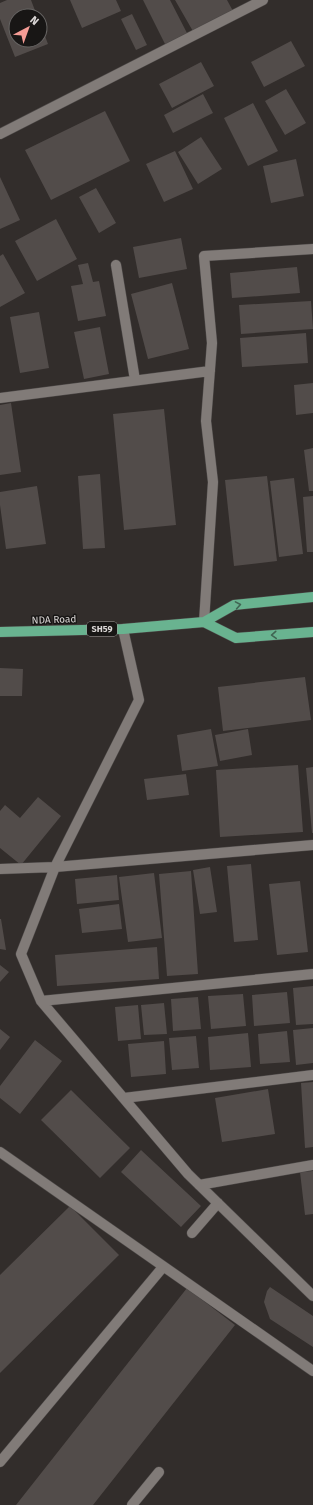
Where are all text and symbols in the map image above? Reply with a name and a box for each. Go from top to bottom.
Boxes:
north arrow [8,8,48,48]
text: N [27,14,41,28]
one-way arrow [235,601,242,610]
street label: NDA Road [32,613,77,627]
road number: SH59 [87,622,117,636]
one-way arrow [271,631,277,640]

